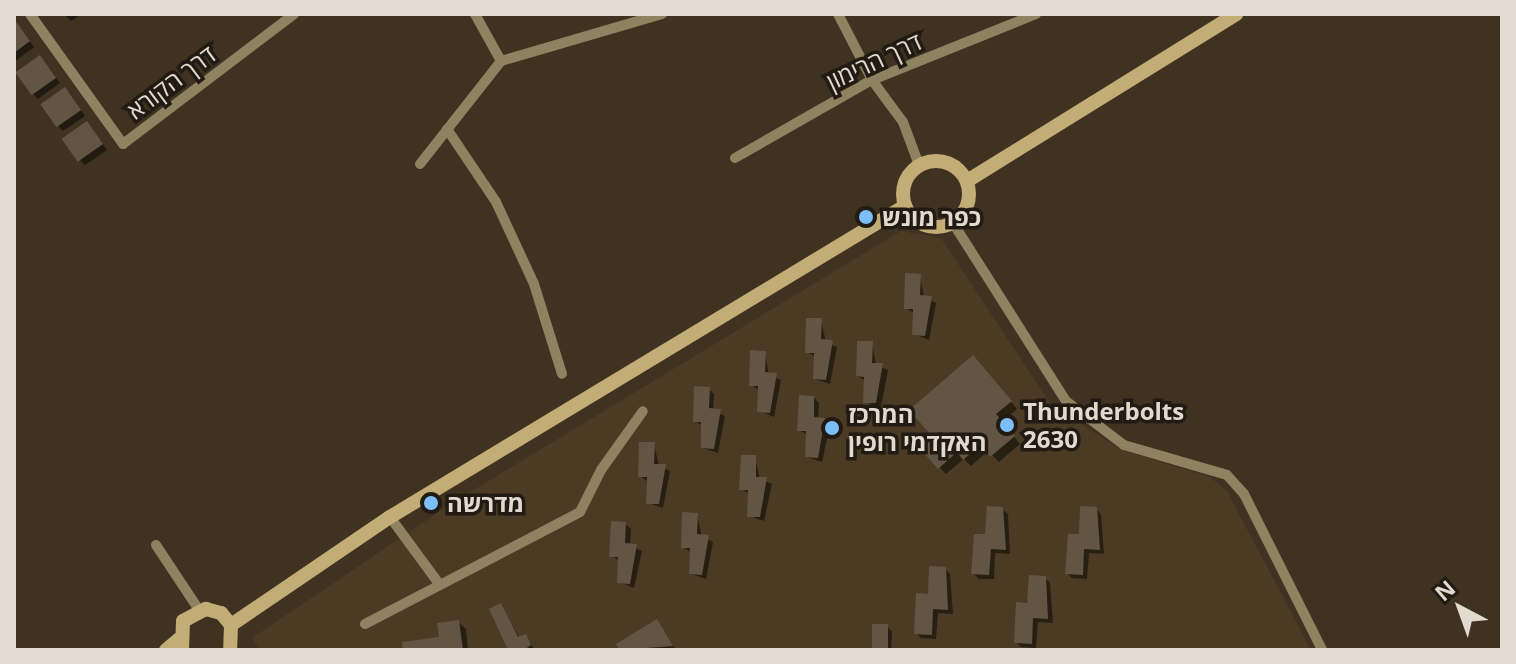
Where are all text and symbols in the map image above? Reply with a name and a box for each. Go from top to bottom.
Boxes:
street label: דרך הרימון [822,26,926,96]
street label: דרך הקורא [121,39,221,125]
place label: כפר מונש [882,203,981,231]
marker: כפר מונש [857,208,875,226]
place label: Thunderbolts 2630 [1023,397,1184,453]
place label: המרכז האקדמי רופין [848,400,986,456]
marker: Thunderbolts 2630 [998,416,1016,434]
marker: המרכז האקדמי רופין [823,419,841,437]
place label: מדרשה [447,489,524,517]
marker: מדרשה [422,494,440,512]
north arrow [1420,568,1500,648]
text: N [1428,573,1461,607]

